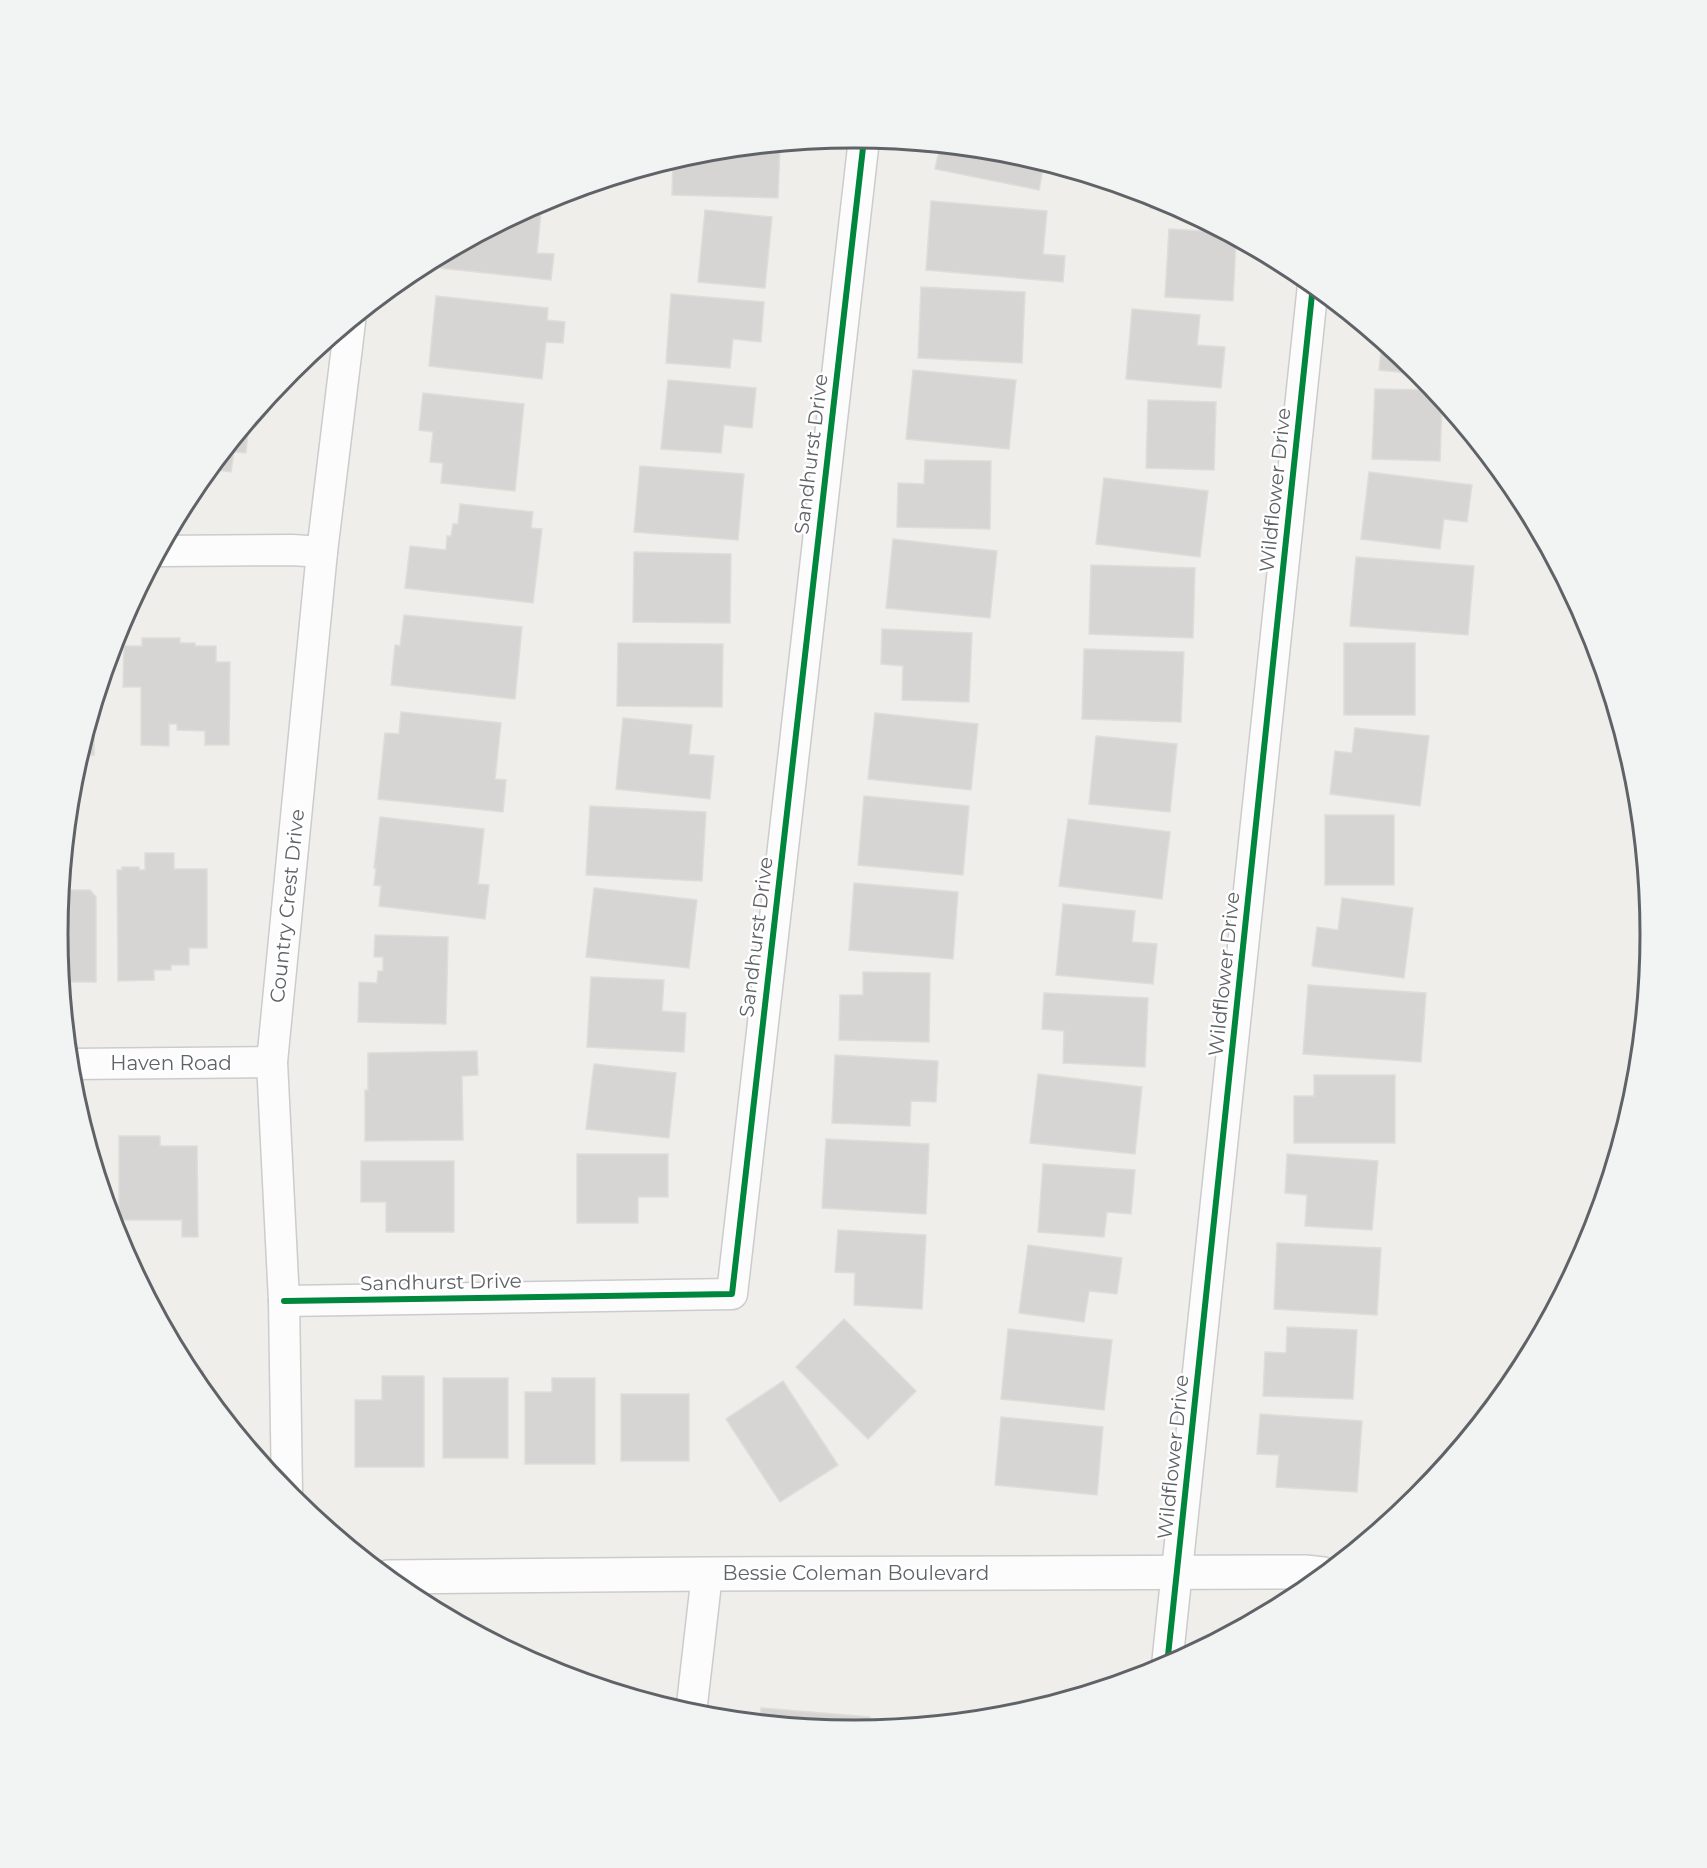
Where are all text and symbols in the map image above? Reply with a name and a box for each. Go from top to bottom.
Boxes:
street label: Sandhurst Drive [789,372,833,536]
street label: Wildflower Drive [1254,406,1296,574]
street label: Country Crest Drive [265,808,309,1004]
street label: Sandhurst Drive [734,855,778,1019]
street label: Wildflower Drive [1203,890,1245,1058]
street label: Haven Road [110,1051,232,1075]
street label: Sandhurst Drive [360,1269,522,1295]
street label: Wildflower Drive [1152,1373,1194,1541]
street label: Bessie Coleman Boulevard [723,1561,989,1585]

